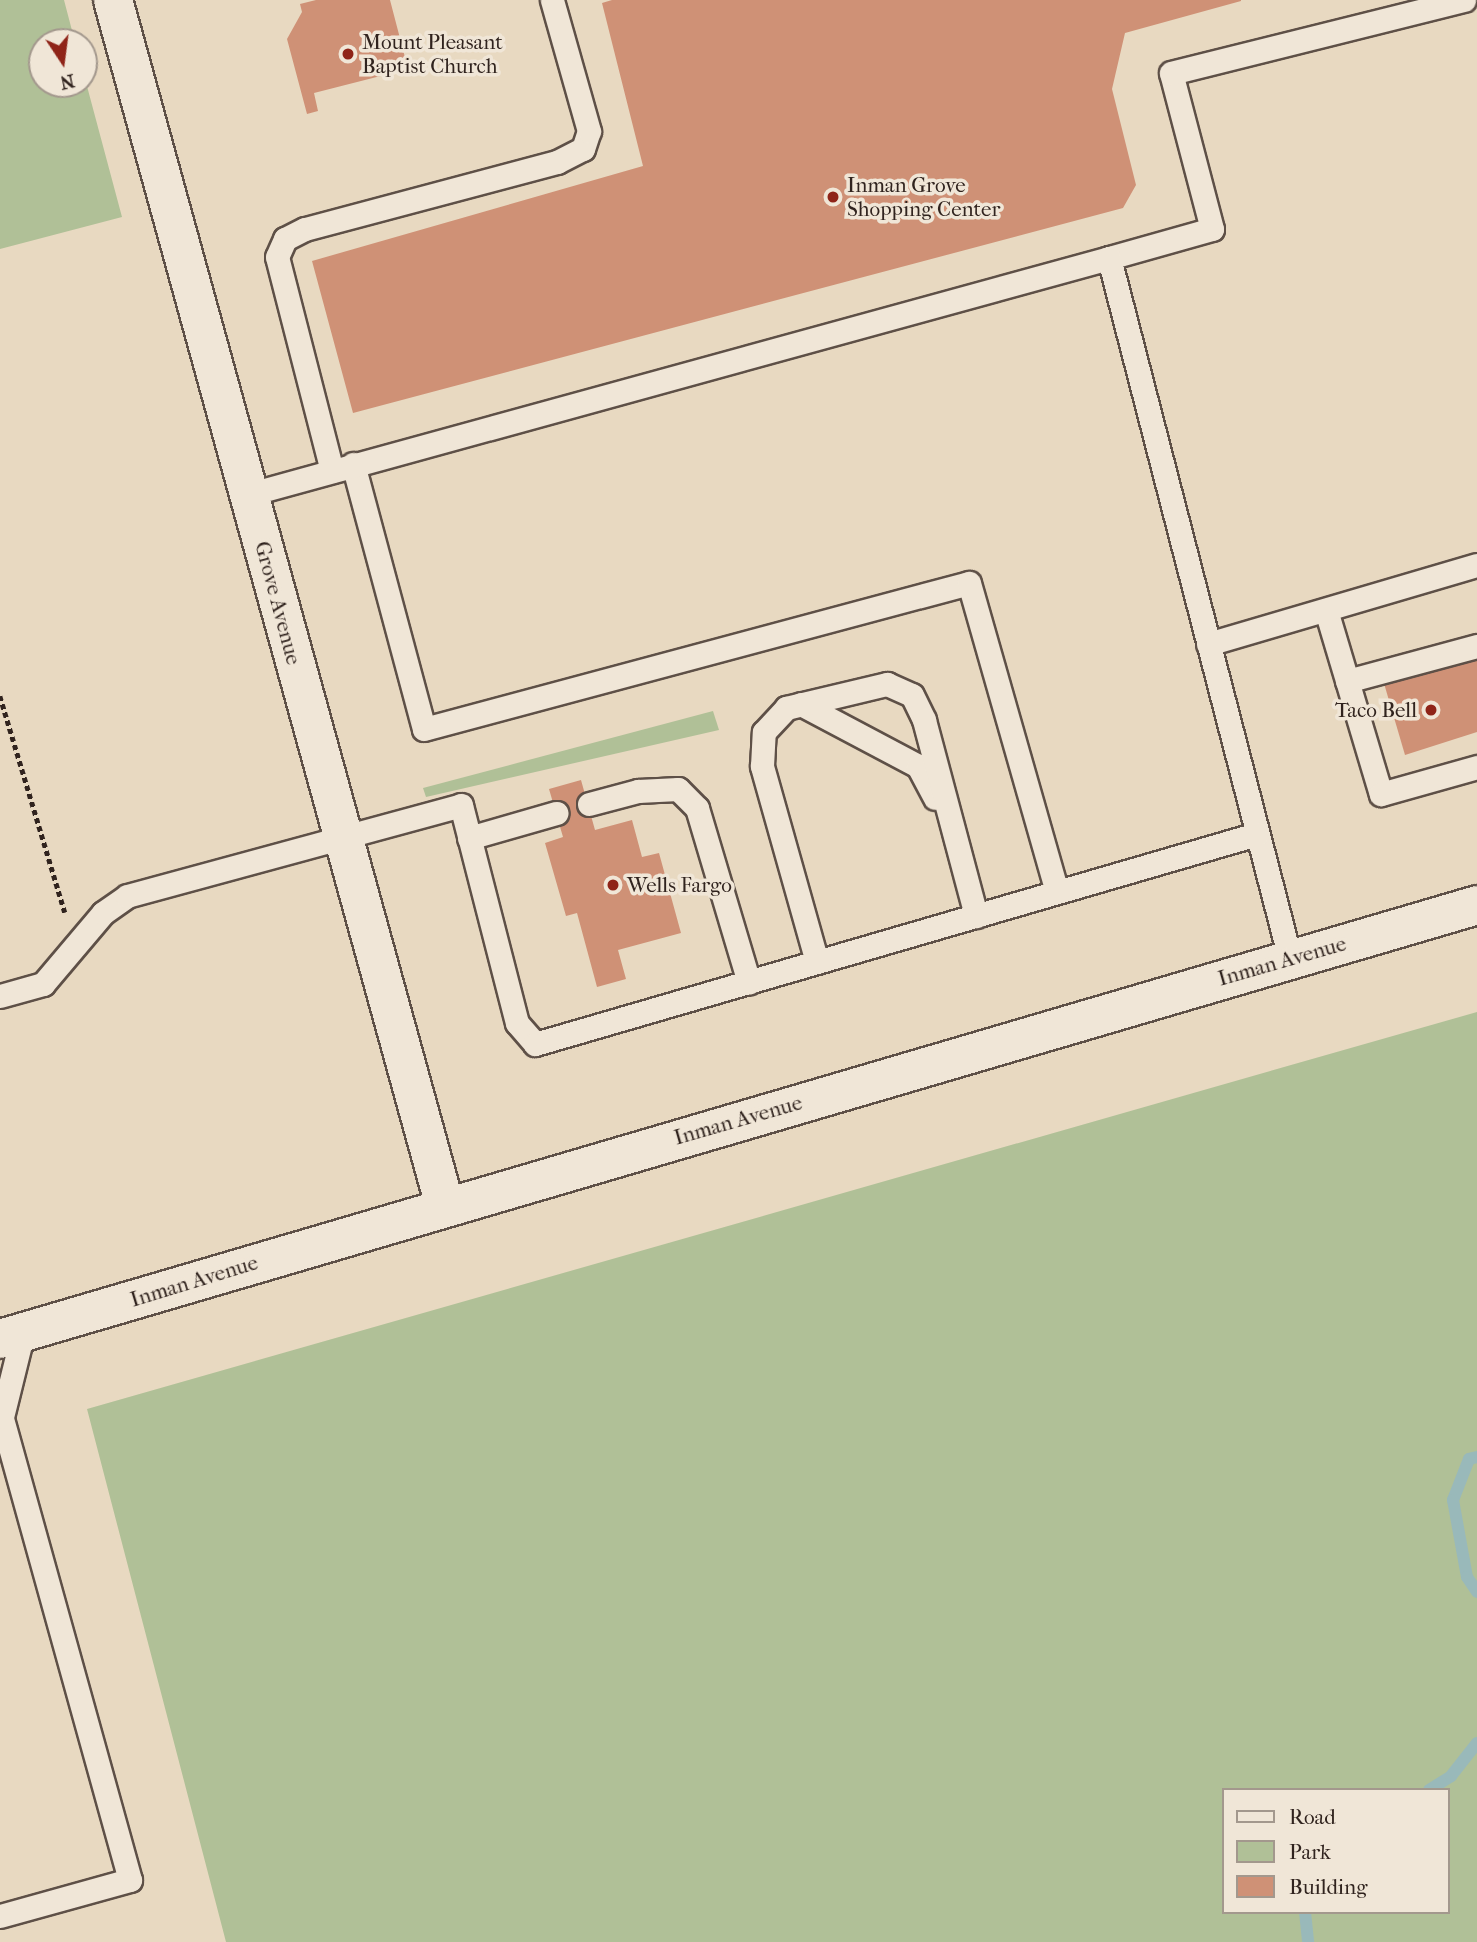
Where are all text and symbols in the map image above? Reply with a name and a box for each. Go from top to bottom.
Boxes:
north arrow [28,28,98,98]
place label: Mount Pleasant Baptist Church [362,29,503,79]
marker: Mount Pleasant Baptist Church [340,46,356,62]
text: N [58,69,77,94]
place label: Inman Grove Shopping Center [847,172,1000,222]
marker: Inman Grove Shopping Center [825,189,841,205]
street label: Grove Avenue [249,539,307,667]
place label: Taco Bell [1335,697,1417,723]
marker: Taco Bell [1423,702,1439,718]
place label: Wells Fargo [627,872,732,898]
marker: Wells Fargo [605,877,621,893]
street label: Inman Avenue [1215,931,1349,991]
street label: Inman Avenue [671,1090,805,1150]
street label: Inman Avenue [127,1250,261,1312]
legend [1222,1788,1449,1914]
text: Road [1289,1805,1336,1829]
text: Park [1289,1840,1331,1864]
text: Building [1289,1875,1367,1899]

